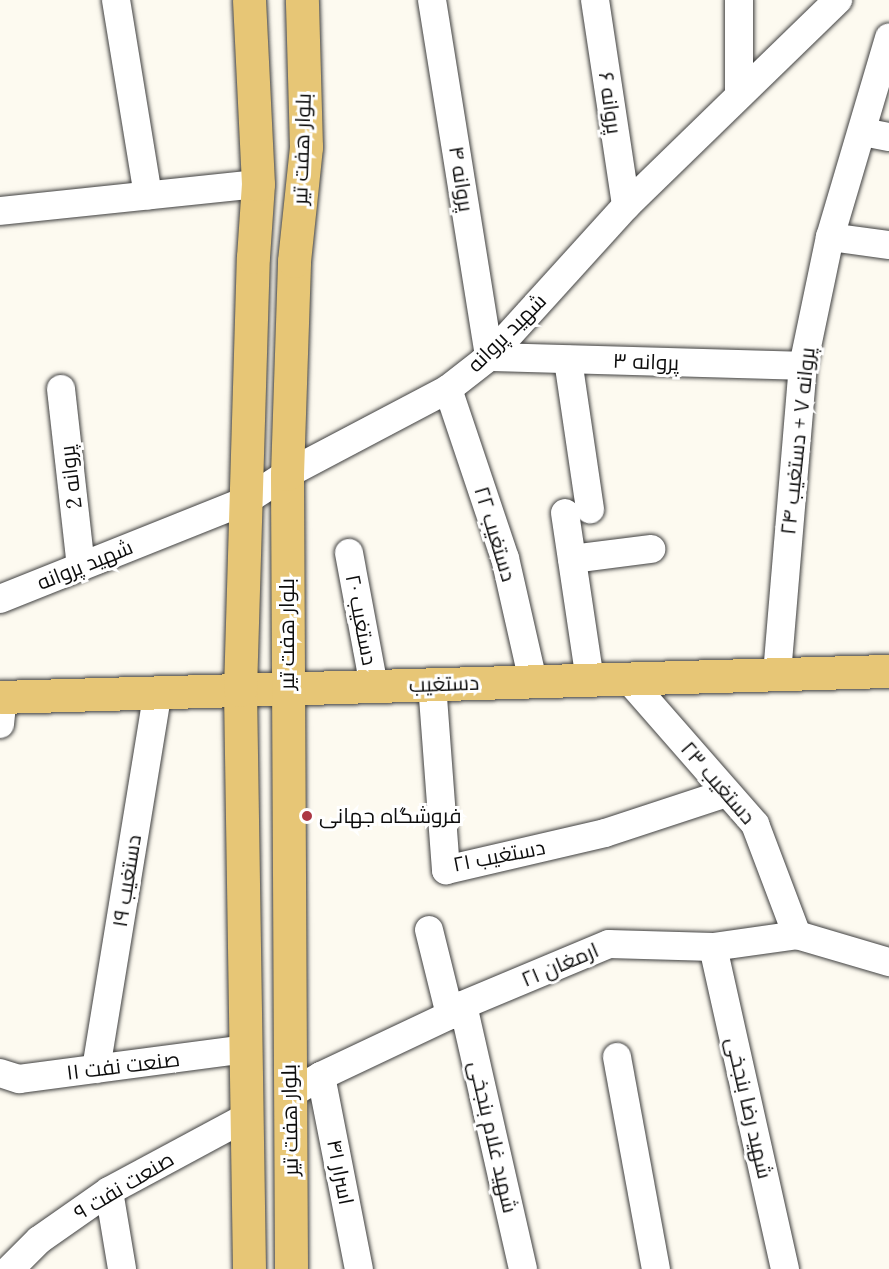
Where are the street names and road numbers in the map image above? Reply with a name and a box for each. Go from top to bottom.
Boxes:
street label: پروانه ۶ [593,70,627,136]
street label: بلوار هفت تیر [287,93,317,205]
street label: پروانه ۴ [443,144,479,214]
street label: شهید پروانه [462,288,552,378]
street label: پروانه ۷ + دستغیب ۲۴ [776,346,820,536]
street label: پروانه ۳ [612,348,680,376]
street label: پروانه 2 [55,444,87,510]
street label: دستغیب ۲۲ [469,483,521,585]
street label: شهید پروانه [34,534,136,596]
street label: دستغیب ۲۰ [340,572,382,668]
street label: بلوار هفت تیر [274,578,300,690]
street label: دستغیب [408,670,480,698]
street label: دستغیب ۲۳ [675,737,761,829]
street label: دستغیب ۱۹ [107,833,147,929]
street label: دستغیب ۲۱ [451,835,547,877]
street label: ارمغان ۲۱ [518,938,602,992]
street label: شهید رضا بنجخی [720,1035,778,1181]
street label: صنعت نفت ۱۱ [65,1047,181,1085]
street label: شهید غلام بنجخی [463,1059,523,1215]
street label: بلوار هفت تیر [276,1064,304,1176]
street label: اسرار ۴۱ [321,1137,359,1207]
street label: صنعت نفت ۹ [69,1146,179,1226]

